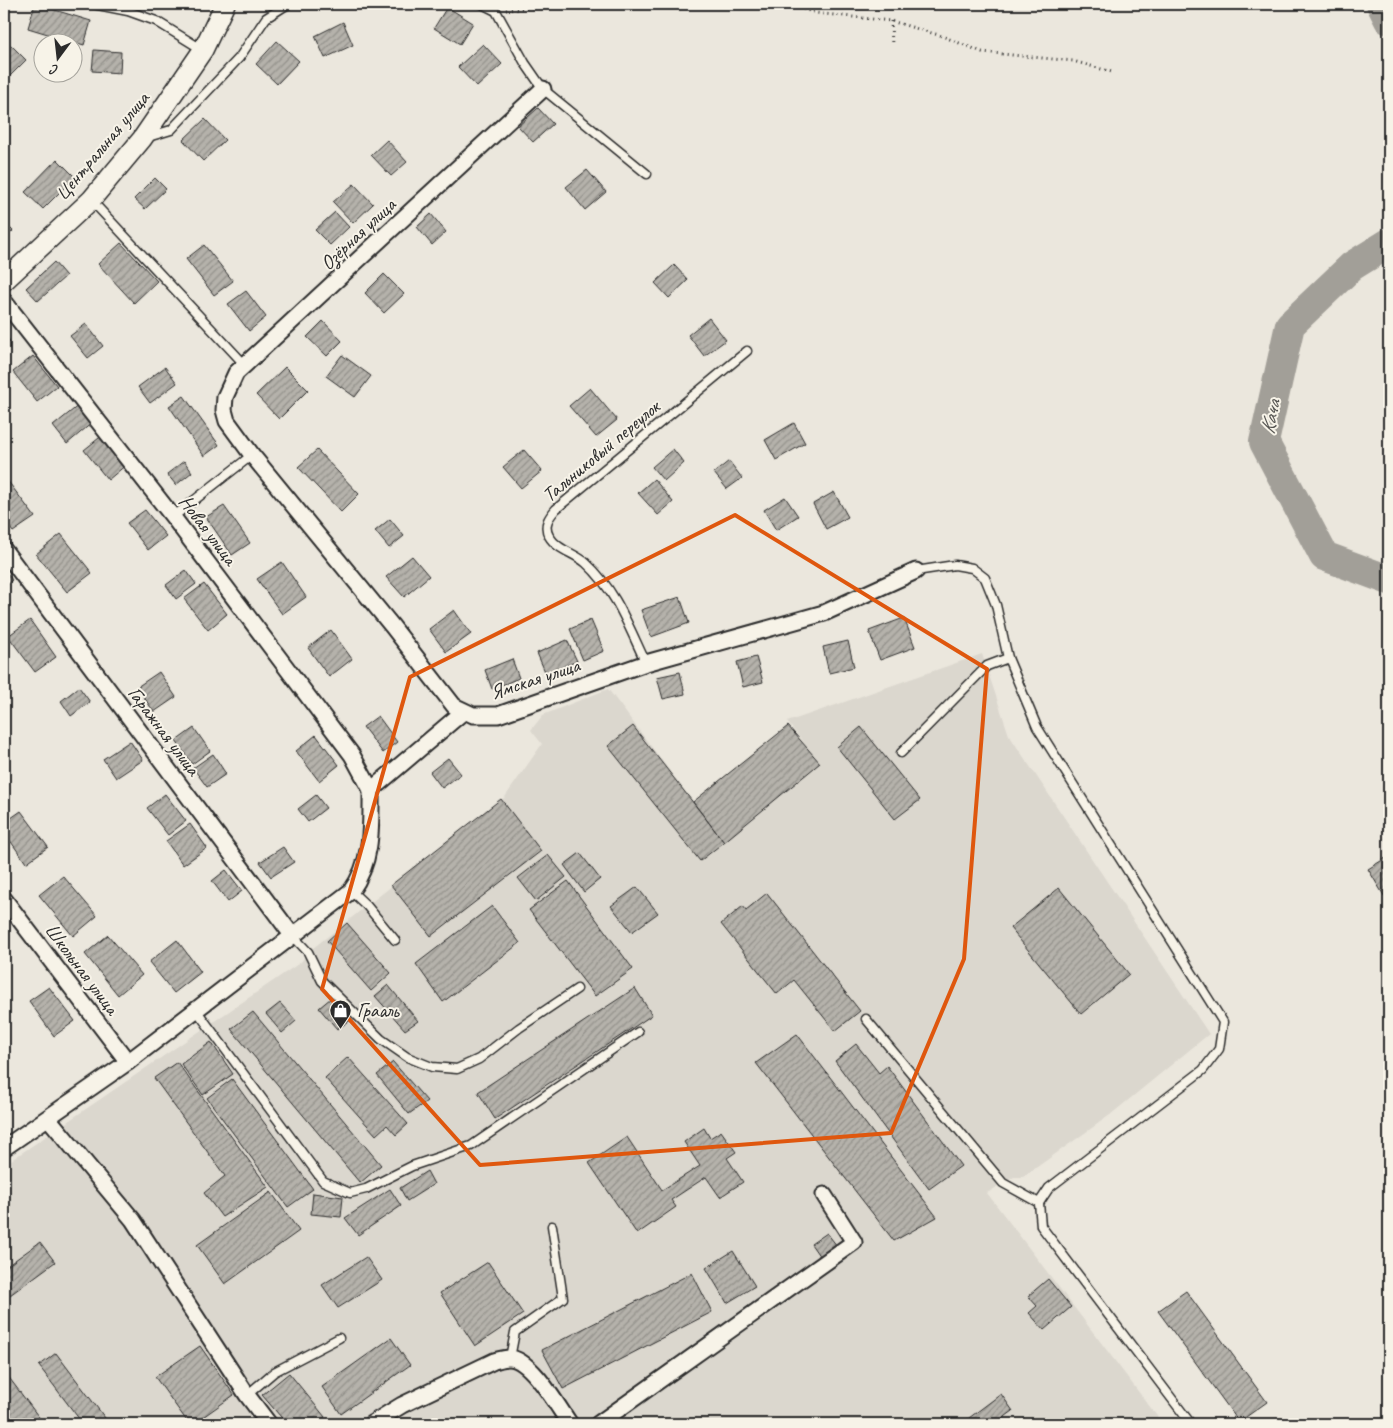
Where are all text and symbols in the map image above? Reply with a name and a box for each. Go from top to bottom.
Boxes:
north arrow [32,32,82,82]
text: С [47,60,60,79]
street label: Центральная улица [49,86,155,205]
street label: Озёрная улица [315,191,403,276]
street label: Тальниковый переулок [537,394,666,507]
water label: Кача [1254,395,1286,436]
street label: Новая улица [173,490,244,572]
street label: Ямская улица [487,652,585,705]
street label: Гаражная улица [122,681,206,782]
street label: Школьная улица [40,918,126,1021]
shop icon: Грааль [329,998,353,1029]
place label: Грааль [357,998,400,1023]

